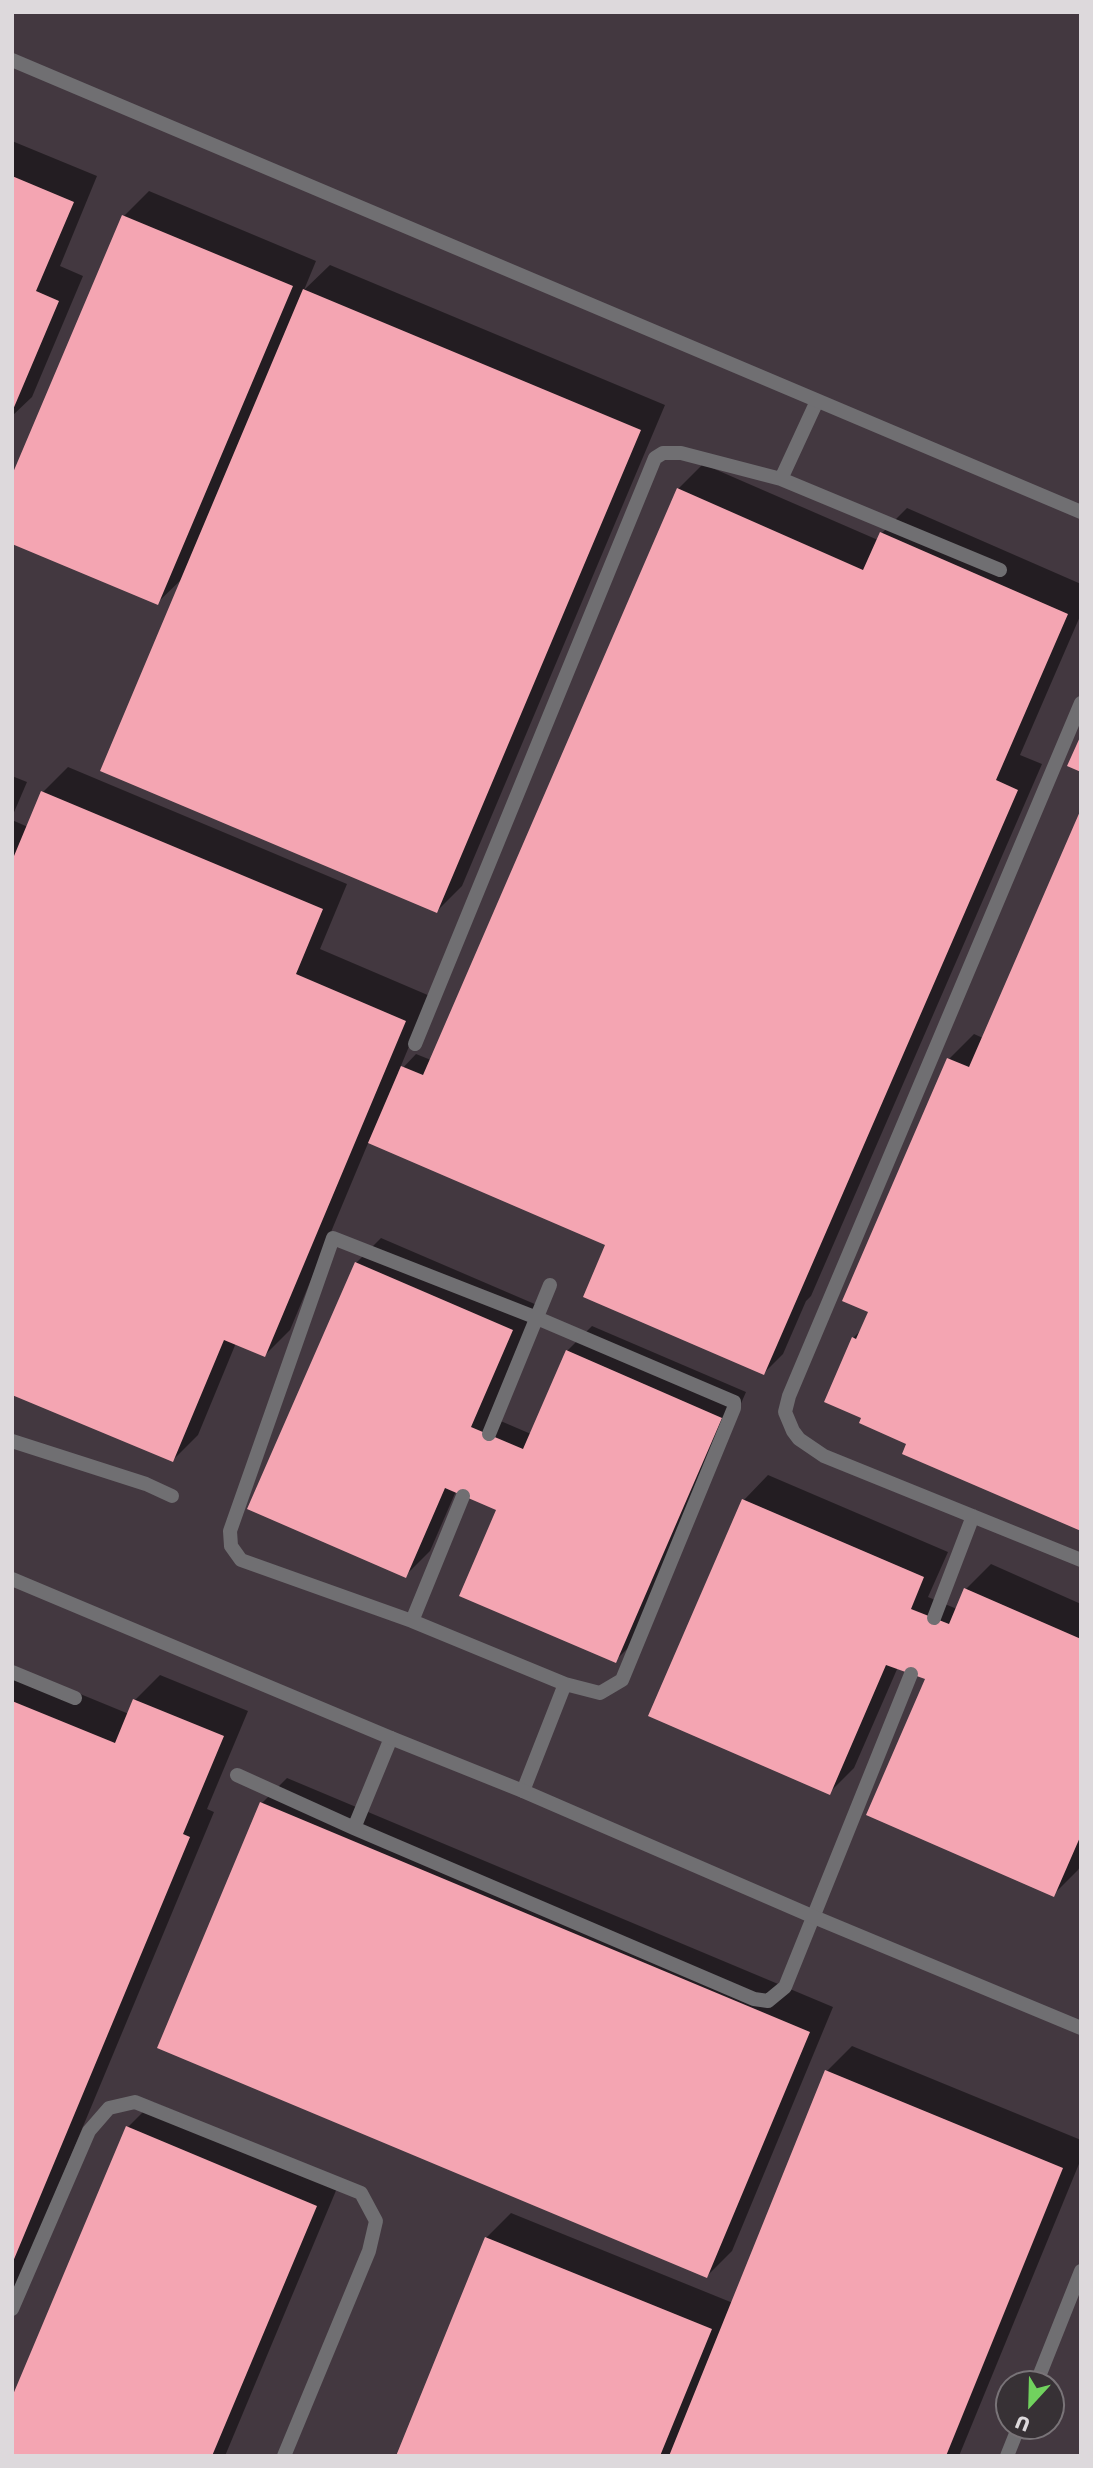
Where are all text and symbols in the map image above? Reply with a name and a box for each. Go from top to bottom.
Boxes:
north arrow [995,2370,1065,2440]
text: U [1012,2410,1033,2436]

